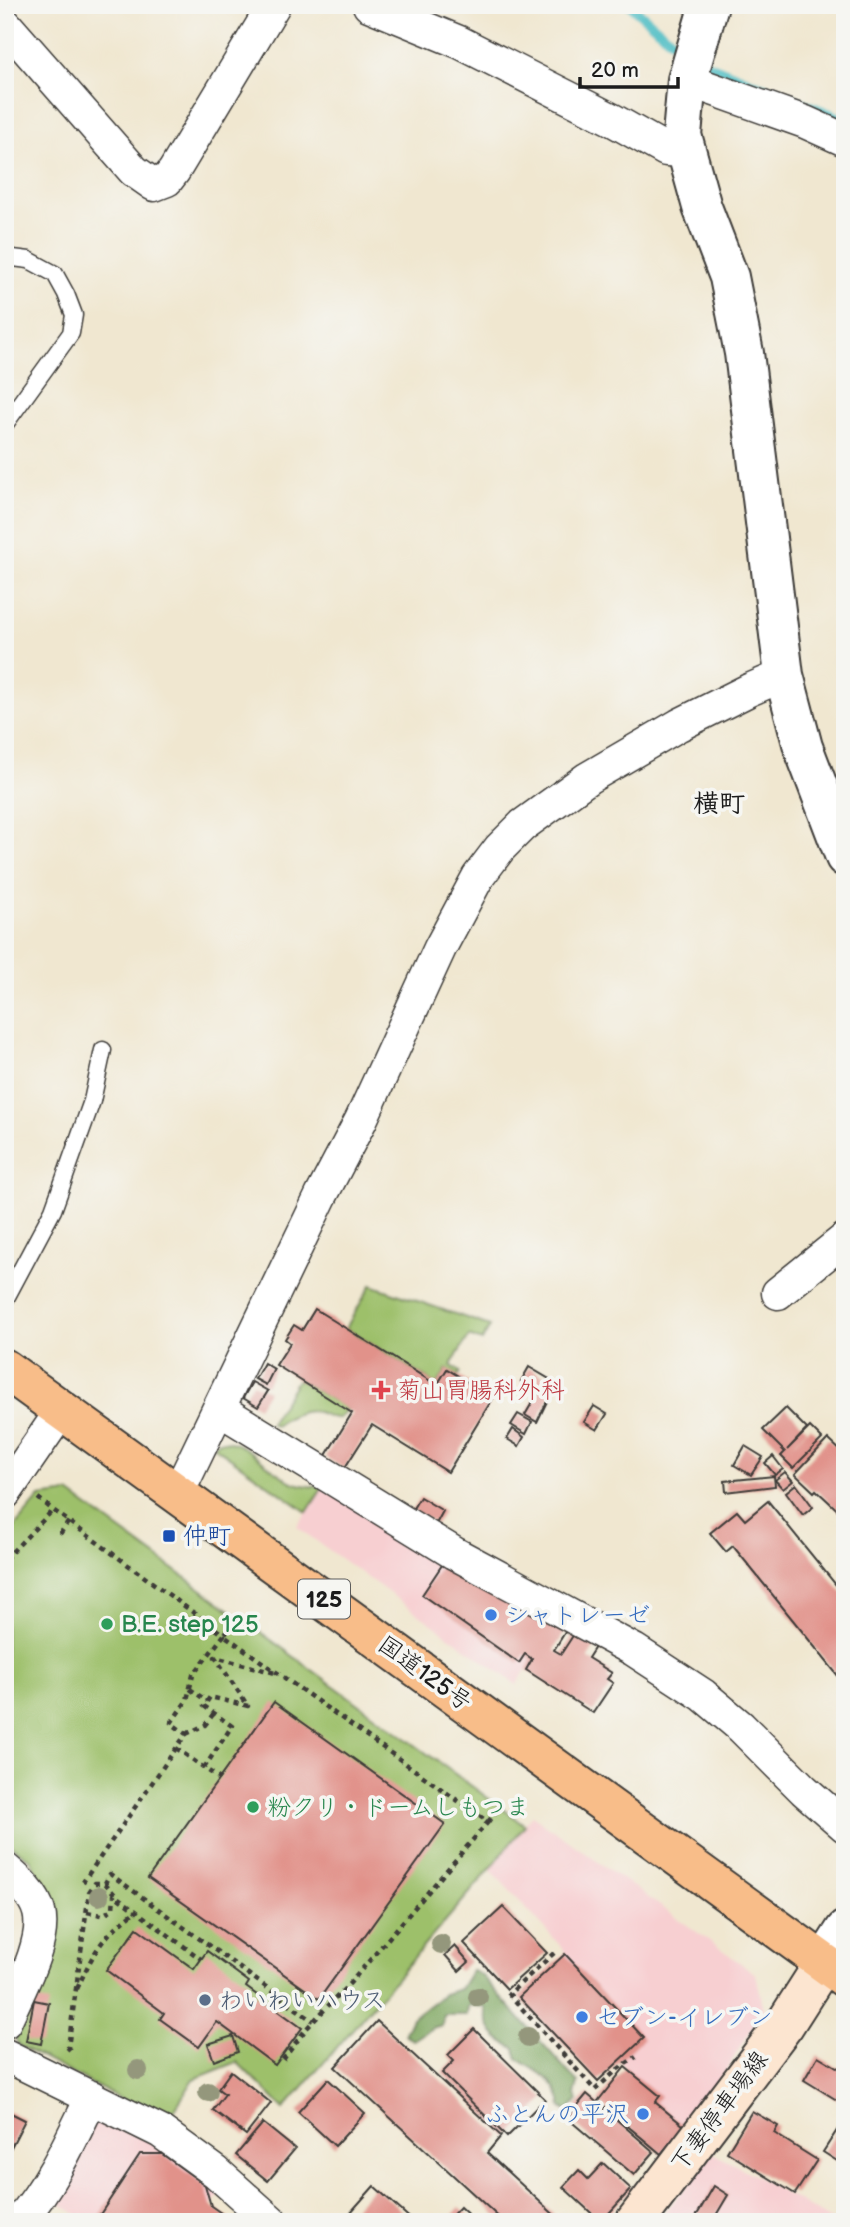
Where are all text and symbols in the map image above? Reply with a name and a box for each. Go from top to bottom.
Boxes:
scale bar [580,46,678,90]
text: 20 m [591,58,639,83]
district label: 横町 [693,789,745,820]
place label: 菊山胃腸科外科 [397,1376,565,1405]
marker: 菊山胃腸科外科 [371,1380,391,1400]
place label: 仲町 [183,1522,231,1551]
marker: 仲町 [161,1528,177,1544]
road number: 125 [298,1580,350,1618]
place label: シャトレーゼ [505,1601,650,1630]
marker: シャトレーゼ [483,1607,499,1623]
place label: B.E. step 125 [121,1610,259,1639]
marker: B.E. step 125 [99,1616,115,1632]
street label: 国道125号 [372,1630,477,1717]
place label: 粉クリ・ドームしもつま [267,1793,530,1822]
marker: 粉クリ・ドームしもつま [245,1799,261,1815]
place label: わいわいハウス [219,1986,386,2015]
marker: わいわいハウス [197,1992,213,2008]
place label: セブン-イレブン [596,2003,773,2032]
marker: セブン-イレブン [574,2009,590,2025]
street label: 下妻停車場線 [664,2045,774,2178]
place label: ふとんの平沢 [485,2100,629,2129]
marker: ふとんの平沢 [635,2106,651,2122]

